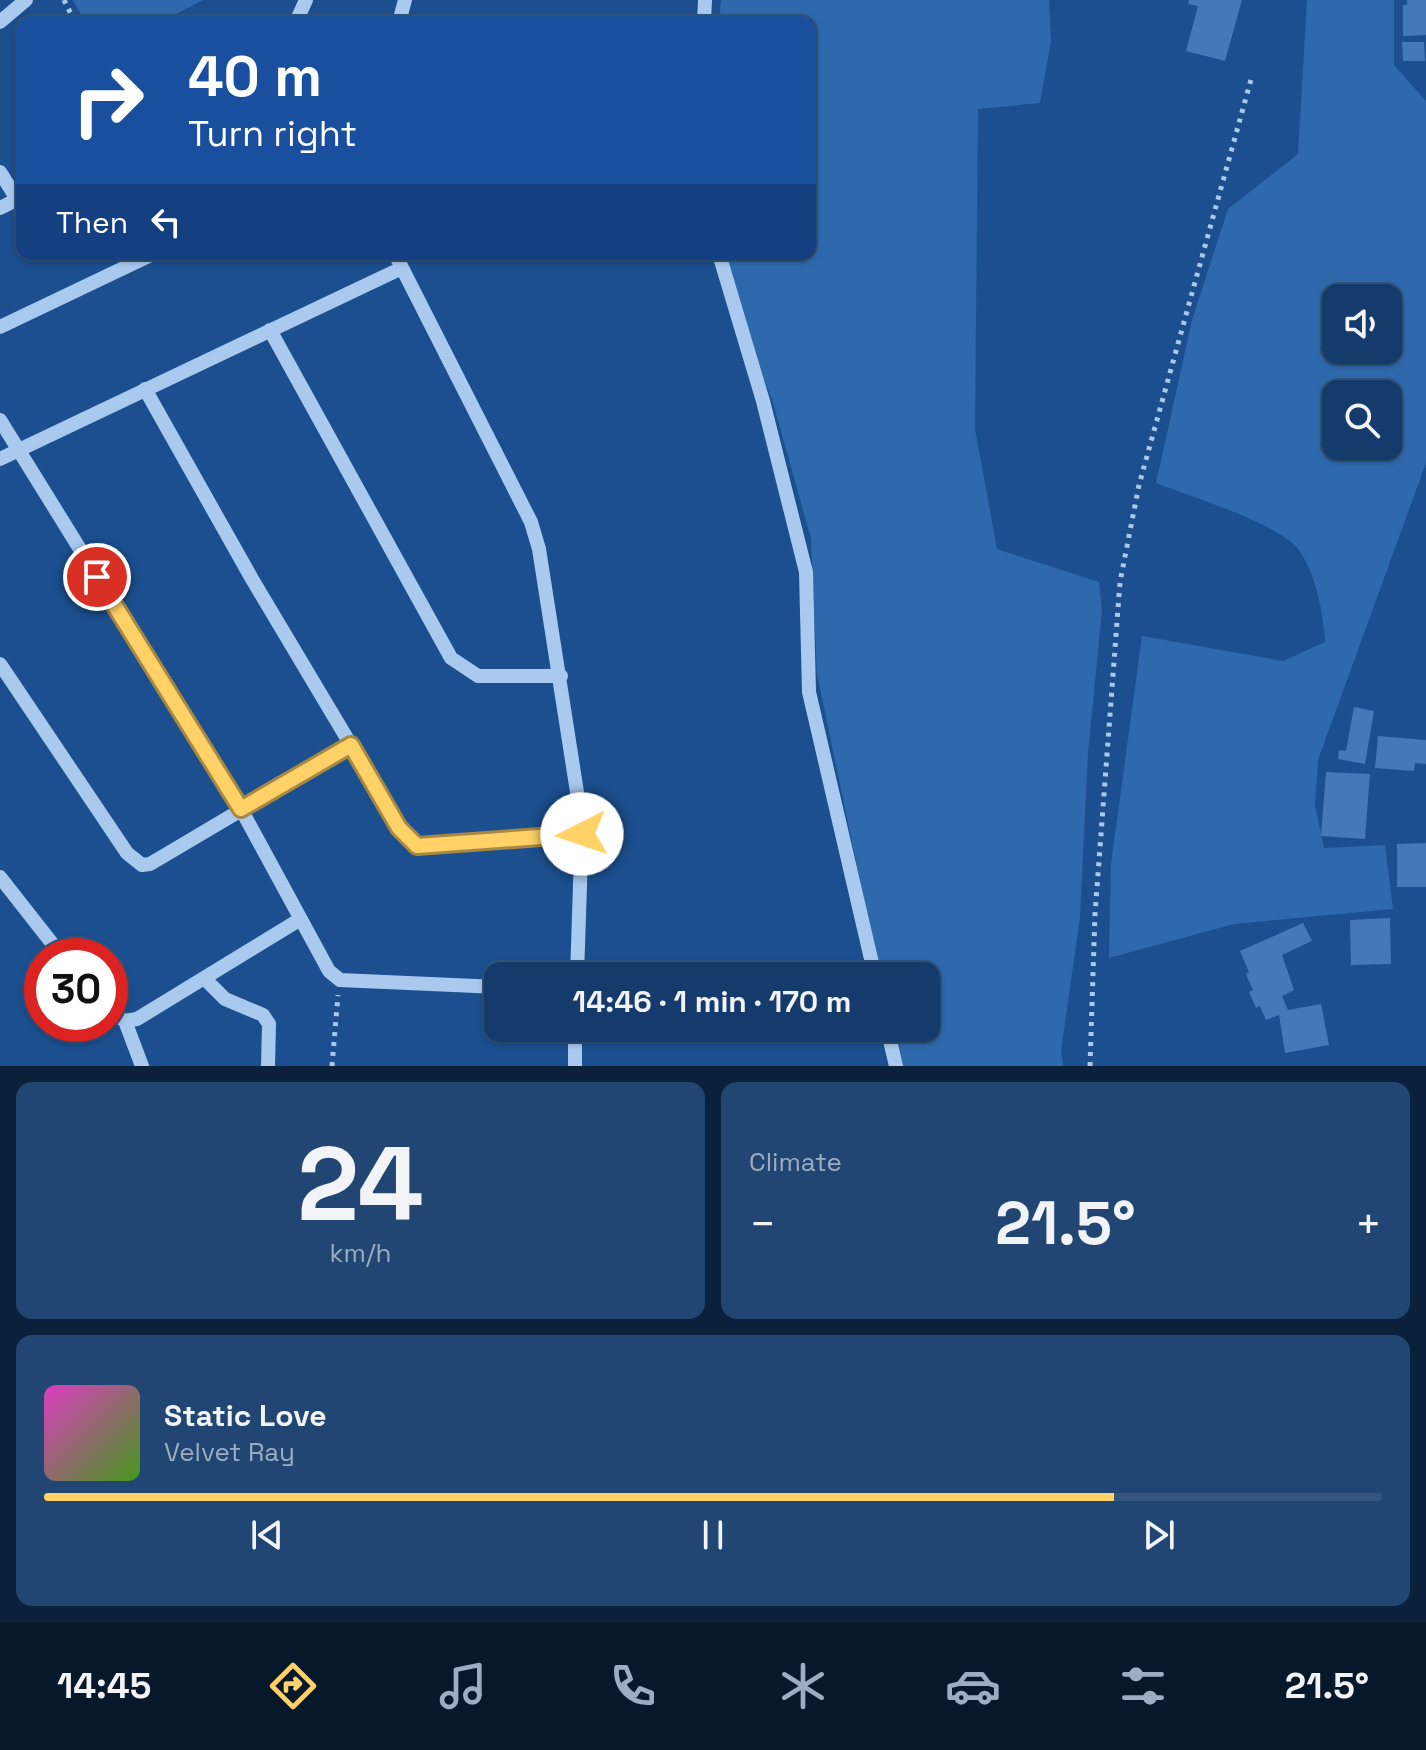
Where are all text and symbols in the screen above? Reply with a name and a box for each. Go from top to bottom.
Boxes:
text: 40 m [188,41,322,112]
icon: right [56,48,160,152]
text: Turn right [188,111,357,157]
icon: left [144,200,188,244]
text: Then [56,203,128,242]
map controls [1322,284,1402,460]
button: sound [1322,284,1402,364]
button: search [1322,380,1402,460]
pin [63,543,131,611]
icon: arrive [75,555,119,599]
position arrow [540,792,624,876]
speed limit sign: 30 [24,938,128,1042]
text: 14:46 · 1 min · 170 m [573,982,851,1021]
text: 24 [297,1118,424,1250]
text: Climate [749,1145,842,1179]
text: 21.5° [995,1185,1136,1262]
text: − [749,1196,776,1252]
text: + [1355,1196,1382,1252]
text: km/h [330,1236,391,1270]
text: Static Love [164,1396,327,1435]
text: Velvet Ray [164,1435,295,1469]
icon: previous [245,1513,289,1557]
icon: pause [691,1513,735,1557]
icon: next [1137,1513,1181,1557]
icon: directions [265,1658,321,1714]
icon: music [435,1658,491,1714]
icon: phone [605,1658,661,1714]
icon: climate [775,1658,831,1714]
icon: car [945,1658,1001,1714]
icon: filters [1115,1658,1171,1714]
text: 14:45 [57,1663,151,1709]
text: 21.5° [1285,1663,1369,1709]

